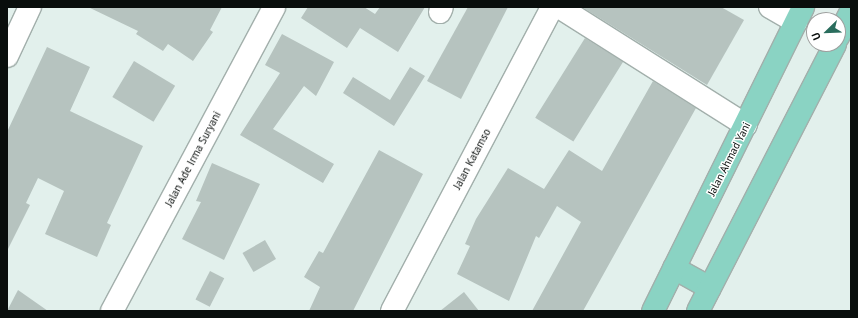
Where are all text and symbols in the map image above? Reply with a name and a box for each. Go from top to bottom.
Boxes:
north arrow [806,12,846,52]
text: U [808,30,824,42]
street label: Jalan Ade Irma Suryani [162,109,224,209]
street label: Jalan Ahmad Yani [705,120,753,198]
street label: Jalan Katamso [450,126,494,192]

